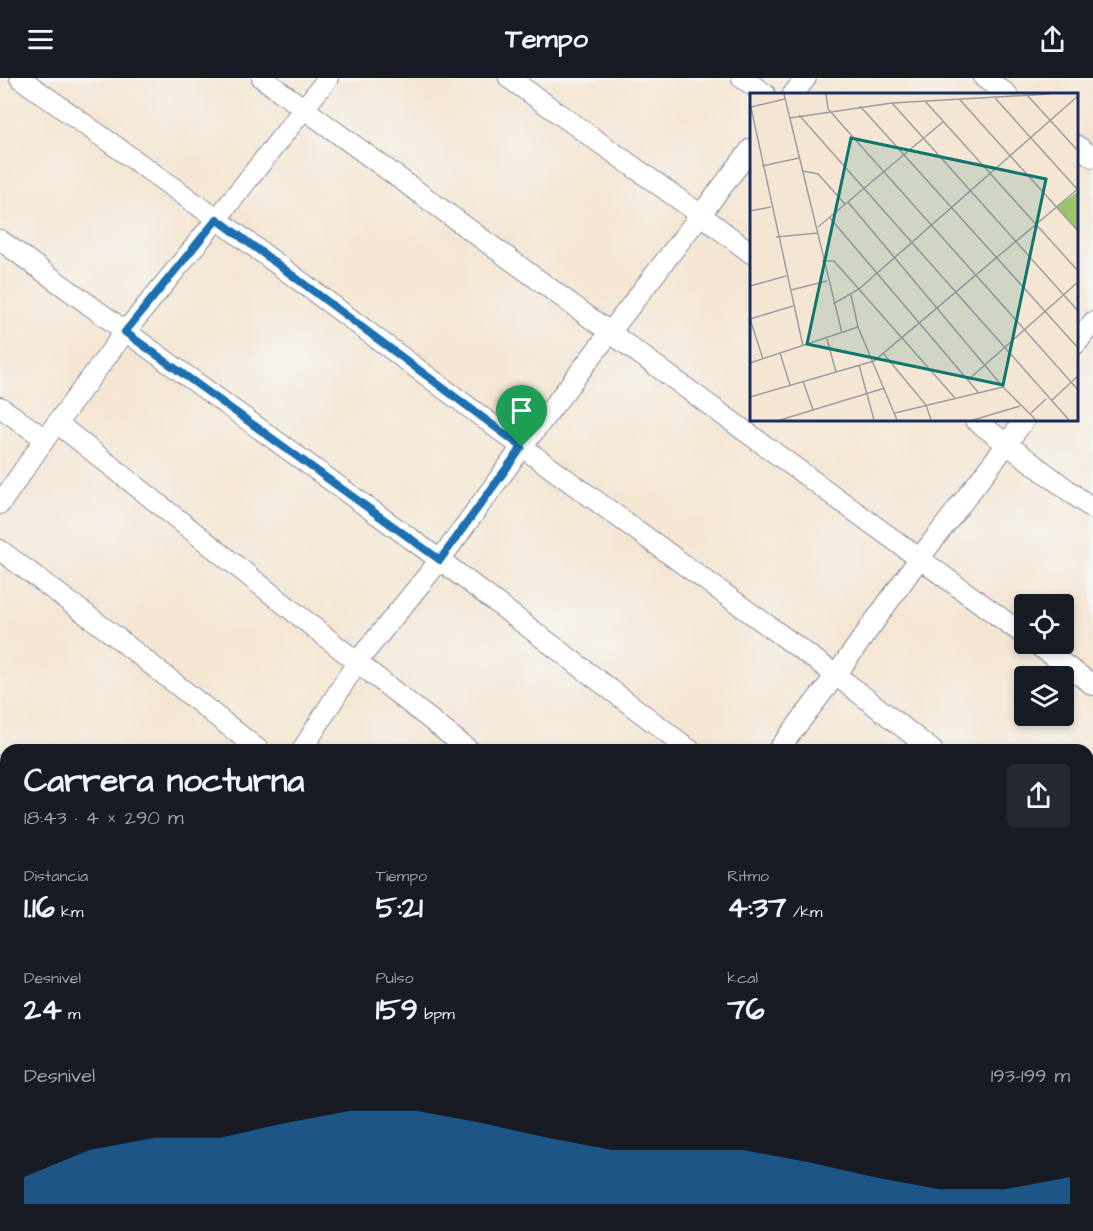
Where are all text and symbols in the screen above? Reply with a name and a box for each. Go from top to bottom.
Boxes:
text: Tempo [505,20,588,58]
icon: menu [24,23,57,56]
icon: share [1036,23,1069,56]
inset map [750,93,1078,422]
pin [496,385,547,447]
icon: arrive [505,394,538,427]
map controls [1014,594,1074,726]
button: locate [1014,594,1074,654]
button: layers [1014,666,1074,726]
text: Carrera nocturna [24,758,304,804]
button: share [1007,764,1070,827]
text: 18:43 · 4 × 290 m [24,804,184,832]
text: Distancia [24,865,88,887]
text: Tiempo [376,865,427,887]
text: Ritmo [727,865,769,887]
text: 1.16 [24,887,55,929]
text: 5:21 [376,887,423,929]
text: 4:37 [727,887,786,929]
text: km [55,901,83,923]
text: /km [786,901,822,923]
text: Desnivel [24,967,81,989]
text: Pulso [376,967,414,989]
text: kcal [727,967,758,989]
text: 24 [24,989,62,1031]
text: 159 [376,989,418,1031]
text: 76 [727,989,765,1031]
text: m [62,1003,80,1025]
text: bpm [418,1003,455,1025]
text: Desnivel [24,1062,95,1090]
text: 193–199 m [991,1062,1070,1090]

